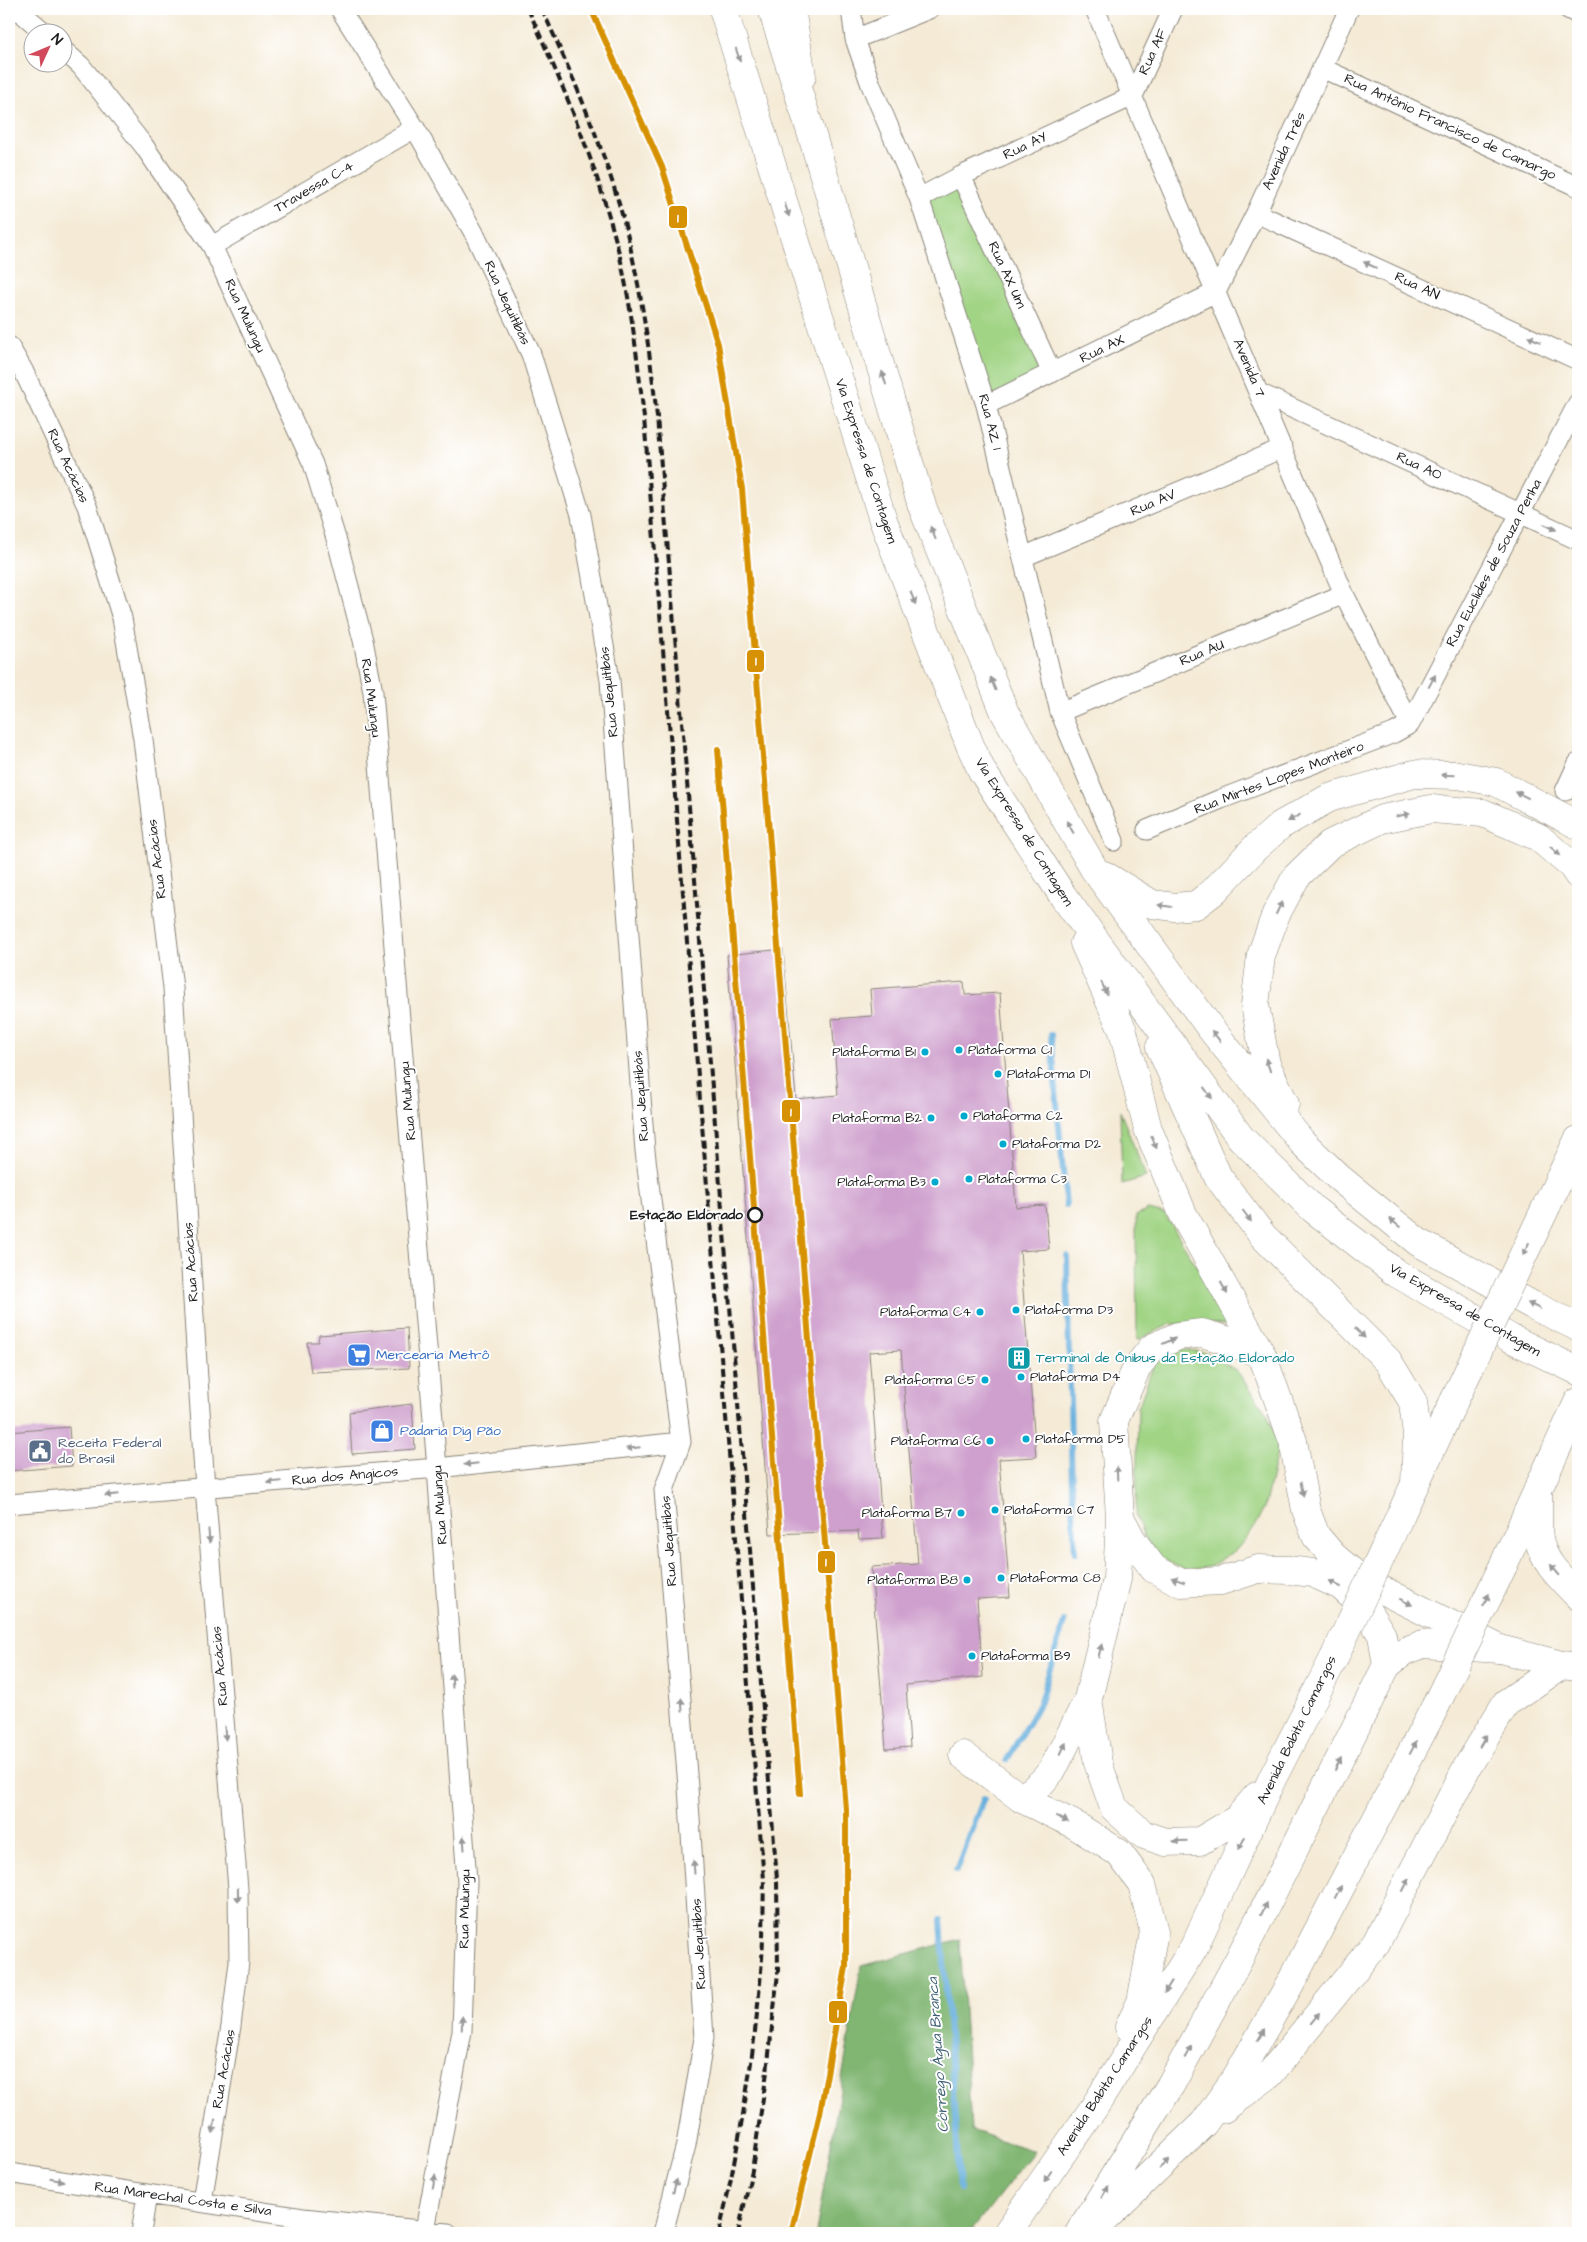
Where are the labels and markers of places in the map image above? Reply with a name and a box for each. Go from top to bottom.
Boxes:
place label: Plataforma C1 [968,1041,1052,1059]
place label: Plataforma B1 [832,1043,916,1061]
marker: Plataforma C1 [954,1045,964,1055]
marker: Plataforma B1 [920,1047,930,1057]
place label: Plataforma D1 [1007,1065,1090,1083]
marker: Plataforma D1 [993,1069,1003,1079]
place label: Plataforma C2 [973,1107,1063,1125]
place label: Plataforma B2 [832,1109,923,1127]
marker: Plataforma C2 [959,1111,969,1121]
marker: Plataforma B2 [926,1113,936,1123]
place label: Plataforma D2 [1012,1135,1101,1153]
marker: Plataforma D2 [998,1139,1008,1149]
place label: Plataforma C3 [978,1170,1067,1188]
place label: Plataforma B3 [837,1173,926,1191]
marker: Plataforma C3 [964,1174,974,1184]
marker: Plataforma B3 [930,1177,940,1187]
place label: Estação Eldorado [630,1205,743,1225]
marker: Estação Eldorado [747,1207,763,1223]
place label: Plataforma D3 [1025,1301,1113,1319]
place label: Plataforma C4 [880,1303,971,1321]
marker: Plataforma D3 [1011,1305,1021,1315]
marker: Plataforma C4 [975,1307,985,1317]
supermarket icon: Mercearia Metrô [346,1342,372,1368]
place label: Mercearia Metrô [376,1345,490,1365]
building icon: Terminal de Ônibus da Estação Eldorado [1006,1345,1032,1371]
place label: Terminal de Ônibus da Estação Eldorado [1036,1348,1294,1368]
place label: Plataforma D4 [1030,1368,1120,1386]
place label: Plataforma C5 [885,1371,976,1389]
marker: Plataforma D4 [1016,1372,1026,1382]
marker: Plataforma C5 [980,1375,990,1385]
shop icon: Padaria Dig Pão [369,1418,395,1444]
place label: Padaria Dig Pão [400,1421,501,1441]
place label: Plataforma D5 [1035,1430,1126,1448]
place label: Plataforma C6 [891,1432,981,1450]
place label: Receita Federal do Brasil [58,1433,162,1469]
marker: Plataforma D5 [1021,1434,1031,1444]
marker: Plataforma C6 [985,1436,995,1446]
public building icon: Receita Federal do Brasil [27,1438,53,1464]
place label: Plataforma C7 [1004,1501,1094,1519]
place label: Plataforma B7 [862,1504,952,1522]
marker: Plataforma C7 [990,1505,1000,1515]
marker: Plataforma B7 [956,1508,966,1518]
place label: Plataforma C8 [1010,1569,1101,1587]
place label: Plataforma B8 [867,1571,959,1589]
marker: Plataforma C8 [996,1573,1006,1583]
marker: Plataforma B8 [962,1575,972,1585]
place label: Plataforma B9 [981,1647,1071,1665]
marker: Plataforma B9 [967,1651,977,1661]

